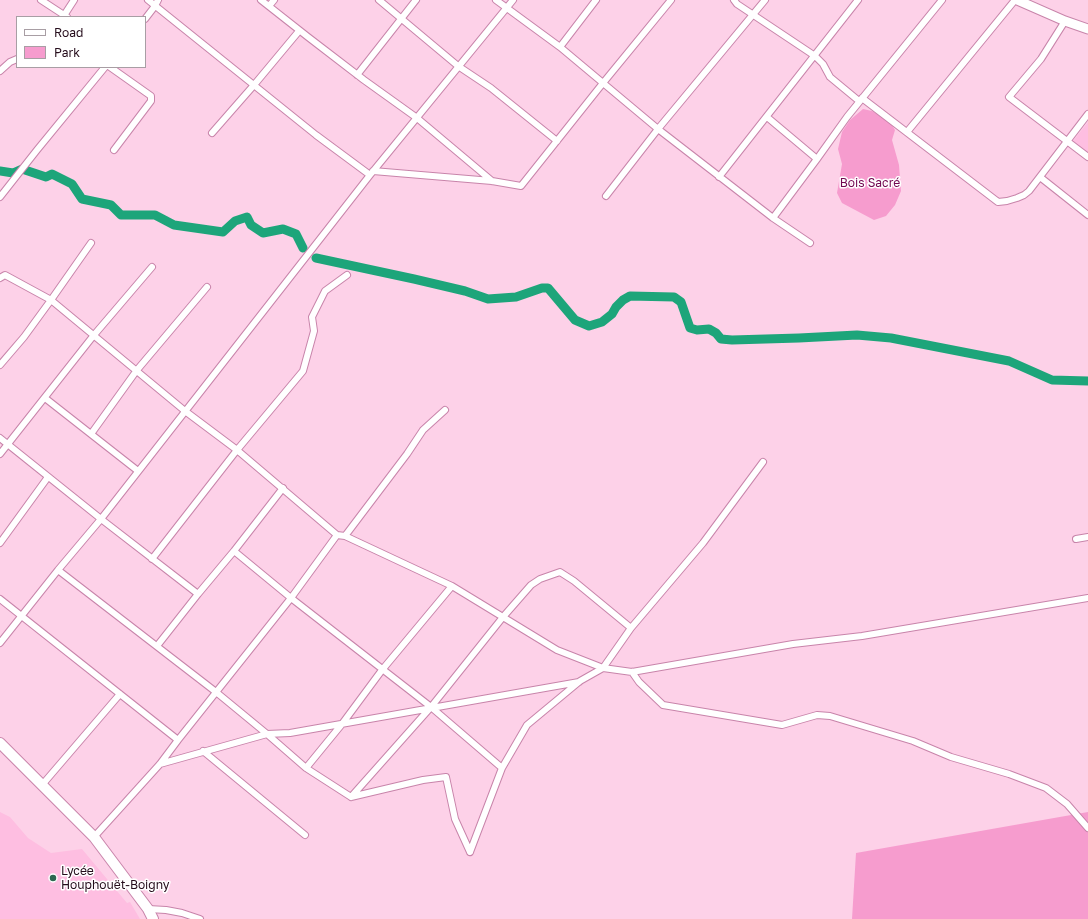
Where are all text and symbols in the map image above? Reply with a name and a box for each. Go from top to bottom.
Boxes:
legend [16,16,146,68]
text: Road [54,25,83,40]
text: Park [54,45,80,60]
park label: Bois Sacré [840,176,900,190]
place label: Lycée Houphouët-Boigny [61,864,170,892]
marker: Lycée Houphouët-Boigny [48,873,58,883]

